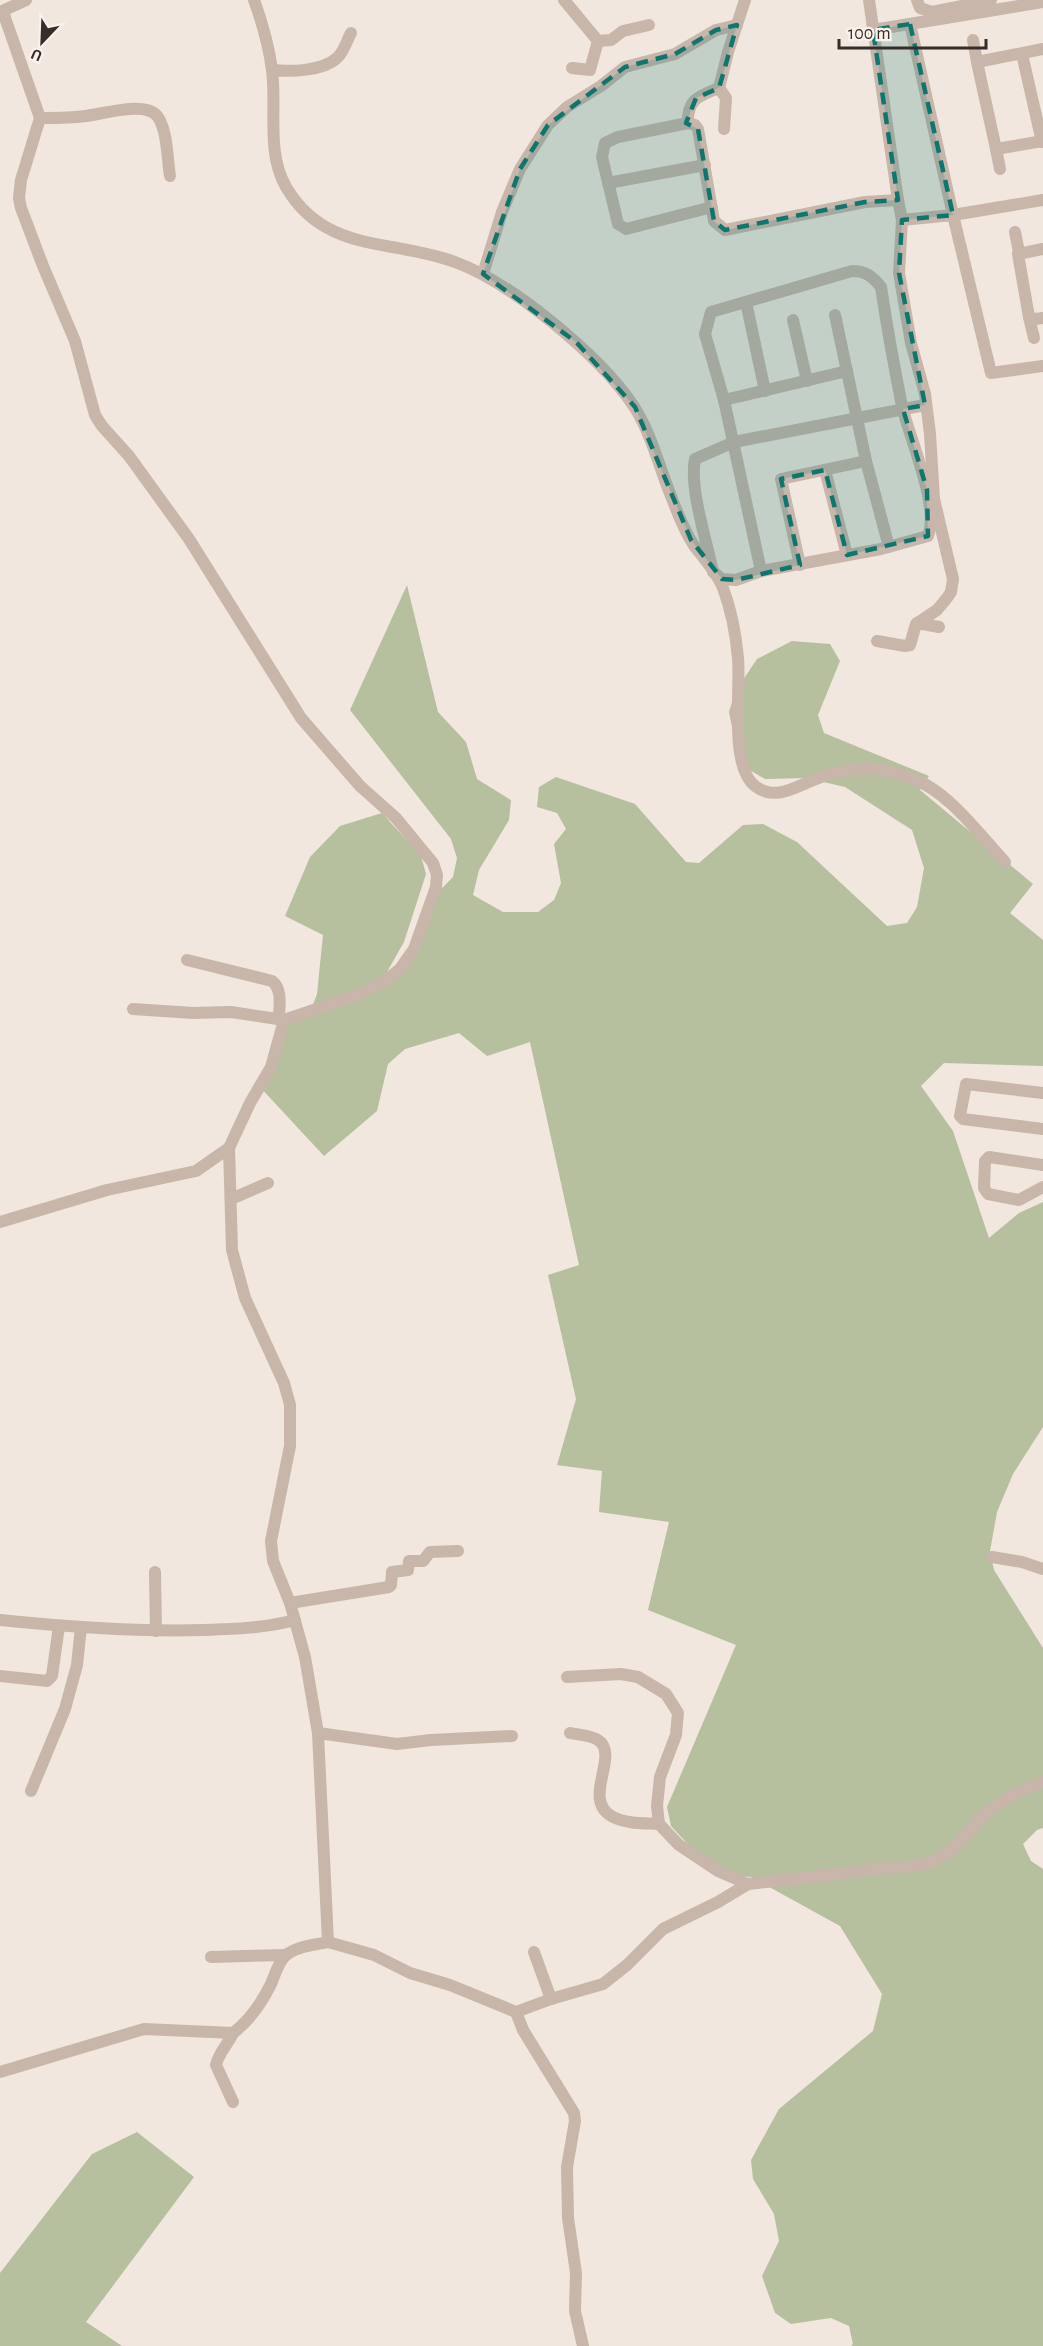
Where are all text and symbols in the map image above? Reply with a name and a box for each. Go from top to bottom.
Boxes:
north arrow [12,12,72,72]
scale bar [839,12,986,50]
text: 100 m [848,25,891,43]
text: U [29,46,44,64]

